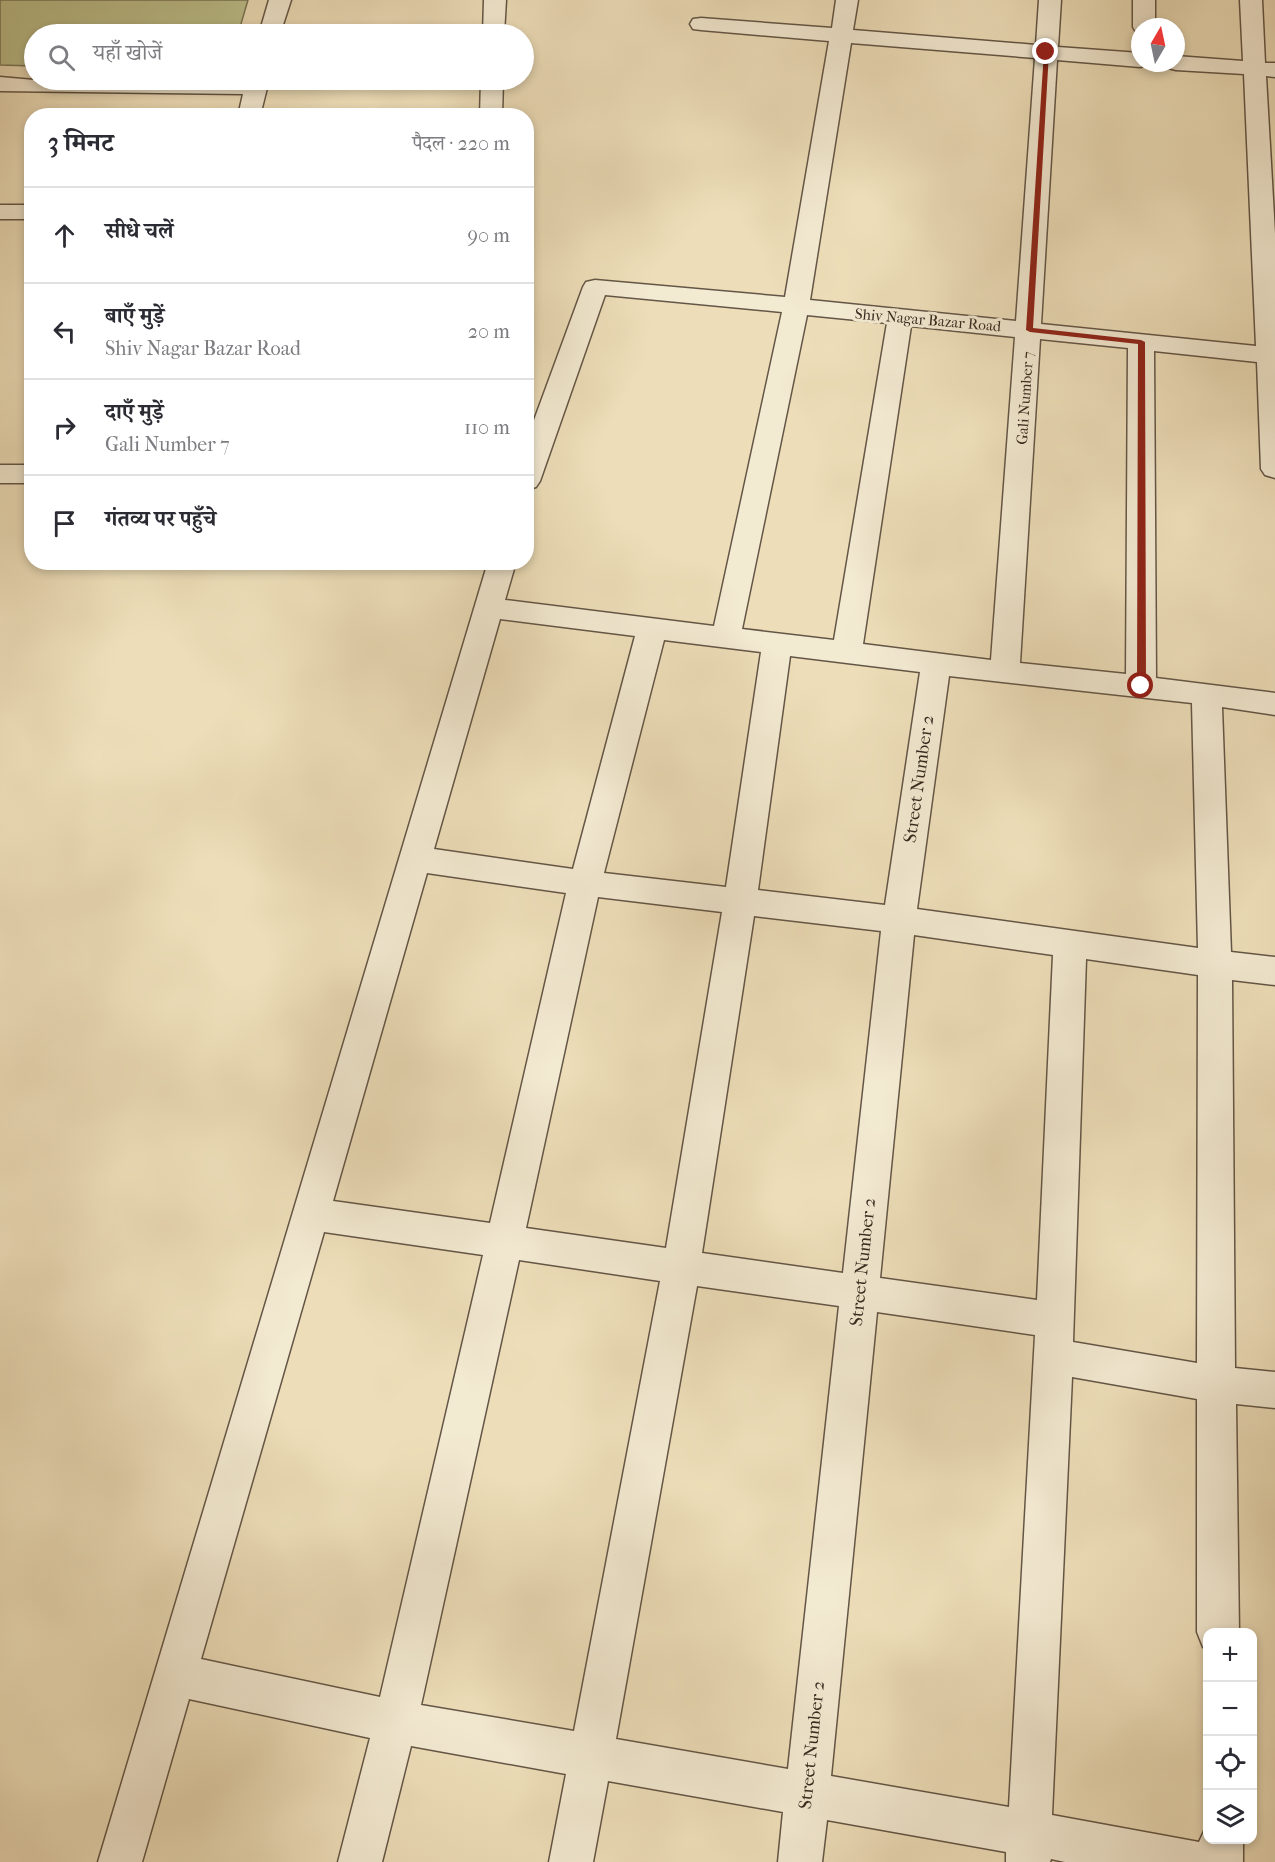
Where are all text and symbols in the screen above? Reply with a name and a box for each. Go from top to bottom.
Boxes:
north arrow [1131,18,1185,72]
search box [24,24,534,90]
route end [1032,38,1058,64]
text: यहाँ खोजें [93,40,162,66]
icon: search [45,41,78,74]
text: 3 मिनट [48,127,114,158]
text: पैदल · 220 m [412,132,510,155]
text: सीधे चलें [105,218,174,244]
icon: ahead [48,219,81,252]
text: 90 m [468,224,510,247]
text: बाएँ मुड़ें [105,303,164,329]
street label: Shiv Nagar Bazar Road [854,305,1003,335]
icon: left [48,315,81,348]
text: 20 m [468,320,510,343]
text: Shiv Nagar Bazar Road [105,337,301,360]
street label: Gali Number 7 [1013,351,1037,445]
text: दाएँ मुड़ें [105,399,164,425]
icon: right [48,411,81,444]
text: 110 m [464,416,510,439]
text: Gali Number 7 [105,433,230,456]
text: गंतव्य पर पहुँचे [105,506,216,532]
icon: arrive [48,507,81,540]
route start [1127,672,1153,698]
street label: Street Number 2 [900,714,938,844]
street label: Street Number 2 [846,1197,880,1327]
map controls [1203,1628,1257,1844]
button: + [1203,1628,1257,1682]
street label: Street Number 2 [795,1680,829,1810]
button: − [1203,1682,1257,1736]
button: locate [1203,1736,1257,1790]
button: layers [1203,1790,1257,1844]

